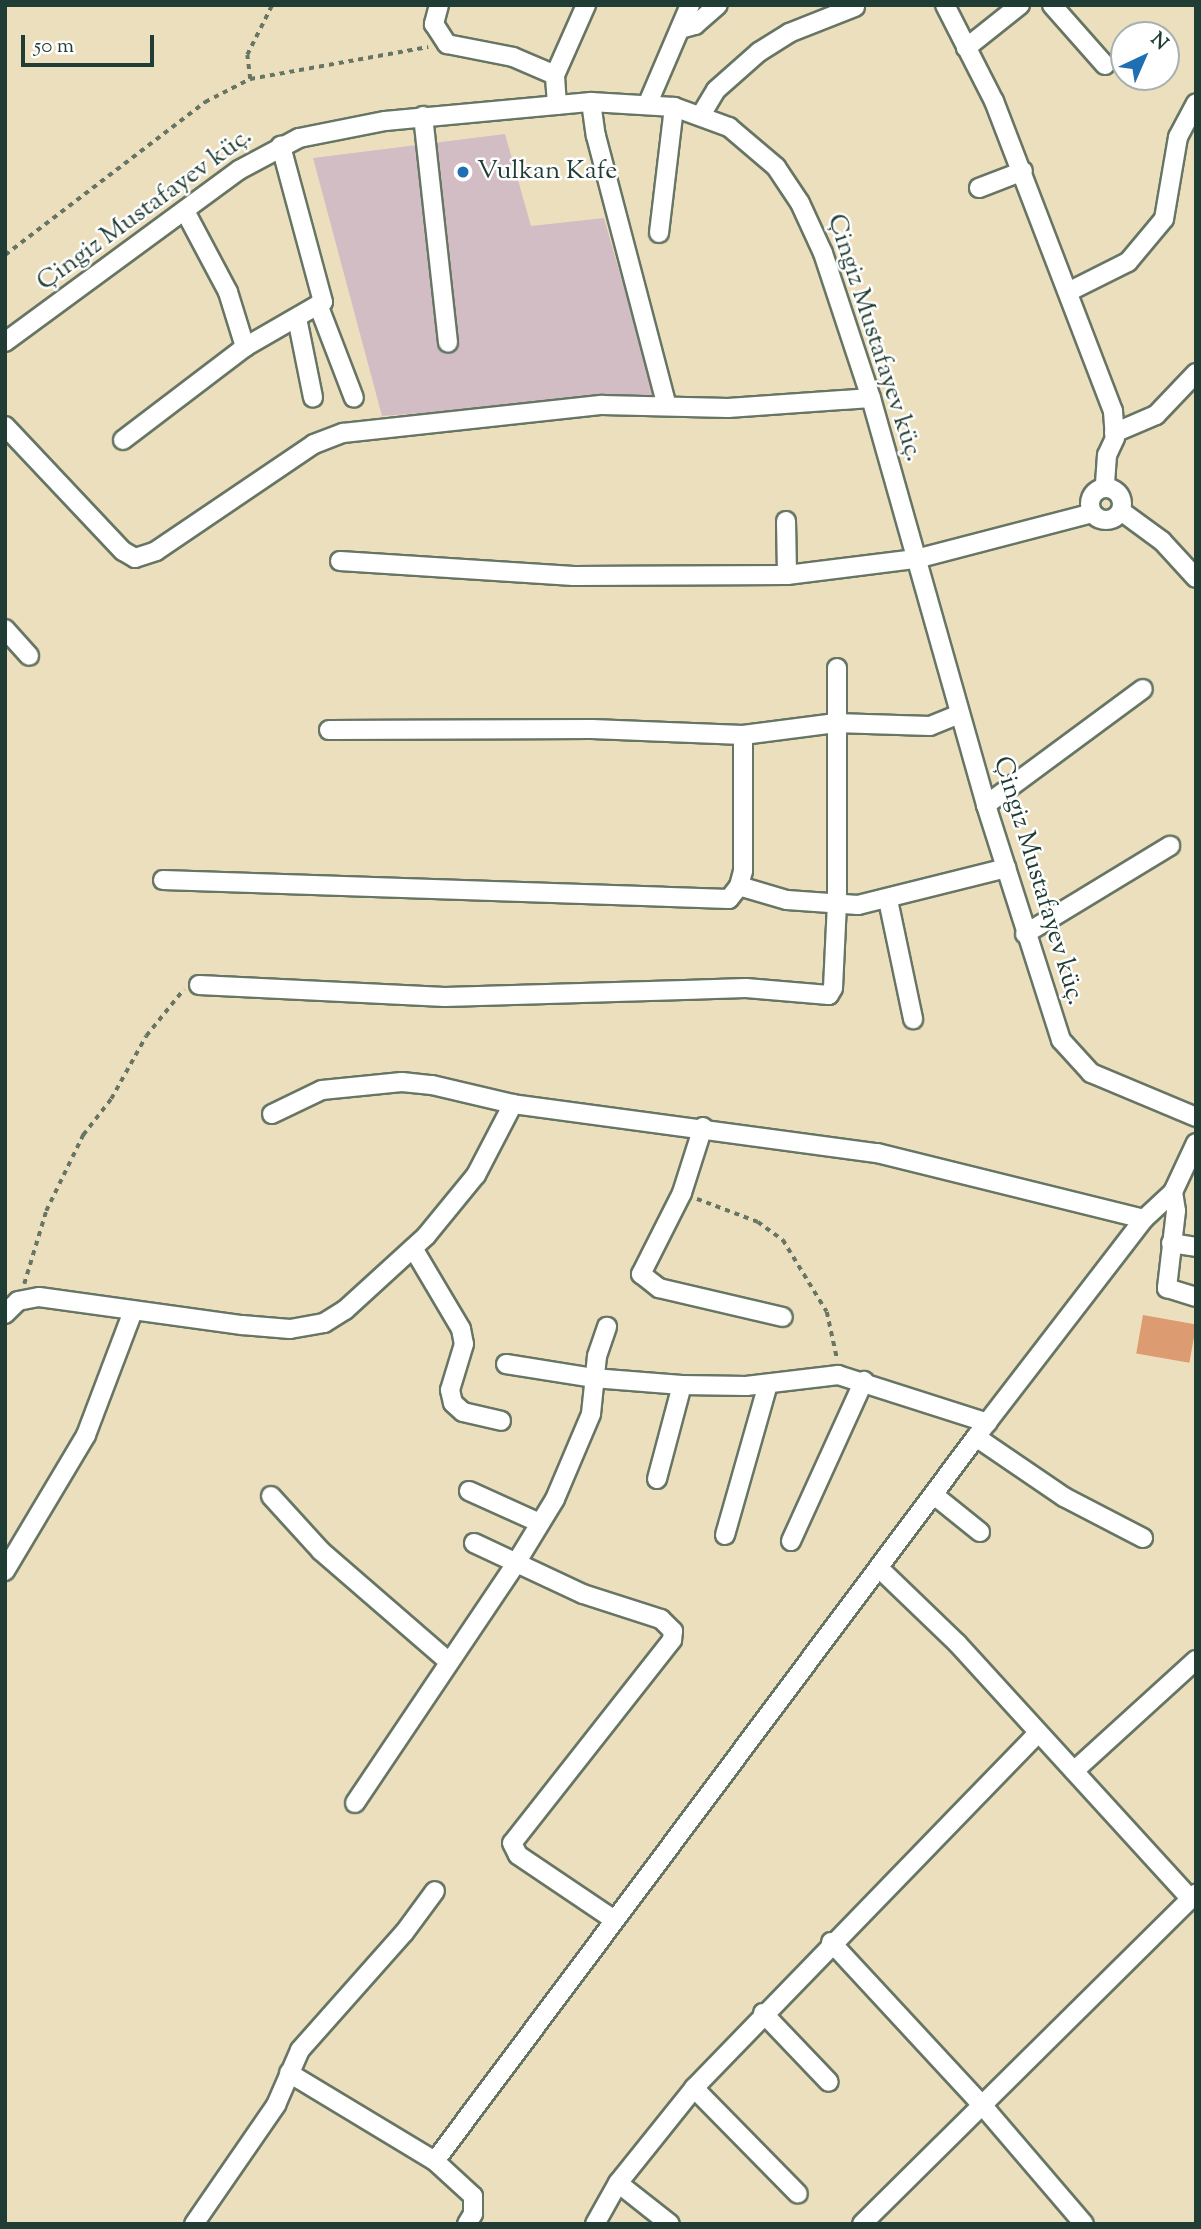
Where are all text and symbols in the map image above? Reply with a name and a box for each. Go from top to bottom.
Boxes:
scale bar [24,21,158,65]
north arrow [1110,21,1180,91]
text: N [1144,27,1173,57]
text: 50 m [34,32,74,62]
street label: Çingiz Mustafayev küç. [31,121,259,299]
place label: Vulkan Kafe [477,156,617,188]
marker: Vulkan Kafe [455,164,471,180]
street label: Çingiz Mustafayev küç. [819,210,929,466]
street label: Çingiz Mustafayev küç. [985,753,1091,1009]

